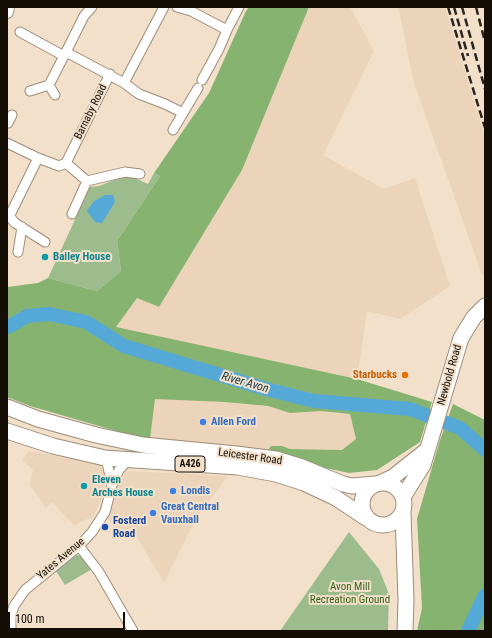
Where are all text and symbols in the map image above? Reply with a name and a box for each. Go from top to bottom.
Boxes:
street label: Barnaby Road [72,82,110,142]
place label: Bailey House [53,250,110,264]
marker: Bailey House [40,252,50,262]
street label: Newbold Road [435,343,465,407]
place label: Starbucks [353,368,397,382]
water label: River Avon [220,369,270,397]
marker: Starbucks [400,370,410,380]
place label: Allen Ford [211,415,256,429]
marker: Allen Ford [198,417,208,427]
street label: Leicester Road [217,446,283,468]
road number: A426 [175,456,205,472]
place label: Eleven Arches House [92,473,153,499]
marker: Eleven Arches House [79,481,89,491]
place label: Londis [181,484,210,498]
marker: Londis [168,486,178,496]
place label: Great Central Vauxhall [161,500,219,526]
marker: Great Central Vauxhall [148,508,158,518]
place label: Fosterd Road [113,514,146,540]
marker: Fosterd Road [100,522,110,532]
street label: Yates Avenue [34,535,88,583]
park label: Avon Mill Recreation Ground [310,580,390,606]
scale bar [10,604,127,630]
text: 100 m [15,612,45,626]

